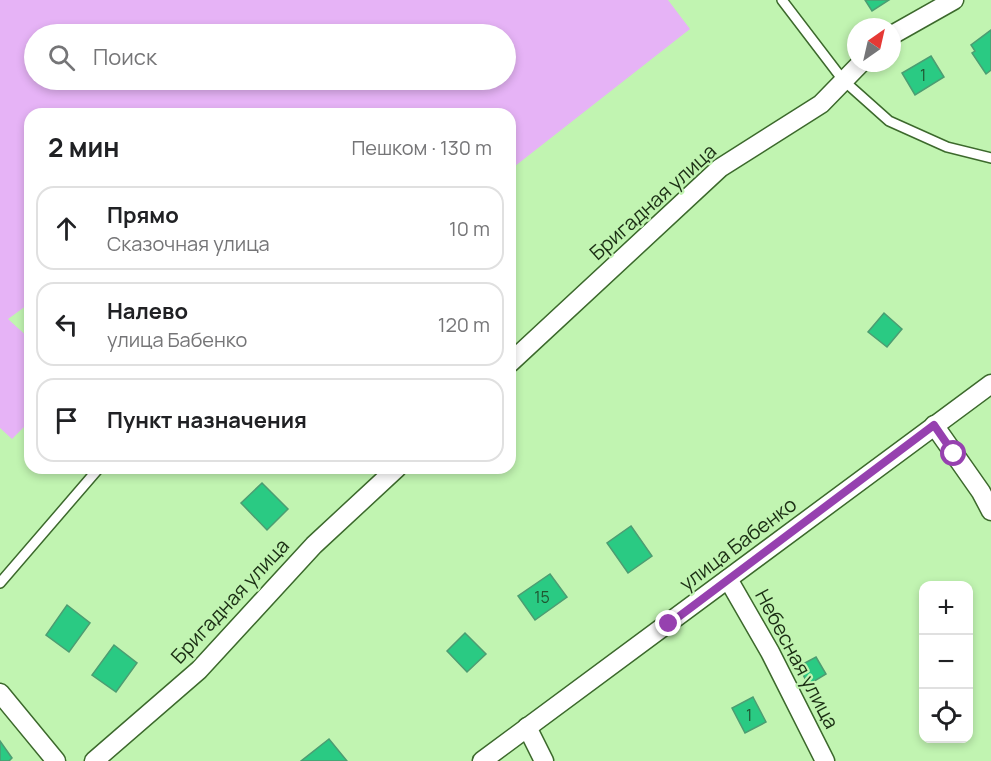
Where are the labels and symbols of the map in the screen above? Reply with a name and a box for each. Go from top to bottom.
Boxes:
north arrow [847,18,901,72]
house number: 1 [920,64,926,86]
street label: Бригадная улица [584,137,722,266]
route start [940,440,966,466]
street label: улица Бабенко [674,490,802,597]
street label: Бригадная улица [165,532,295,669]
street label: Небесная улица [749,584,846,733]
house number: 15 [534,586,550,608]
route end [655,610,681,636]
house number: 1 [746,704,752,726]

